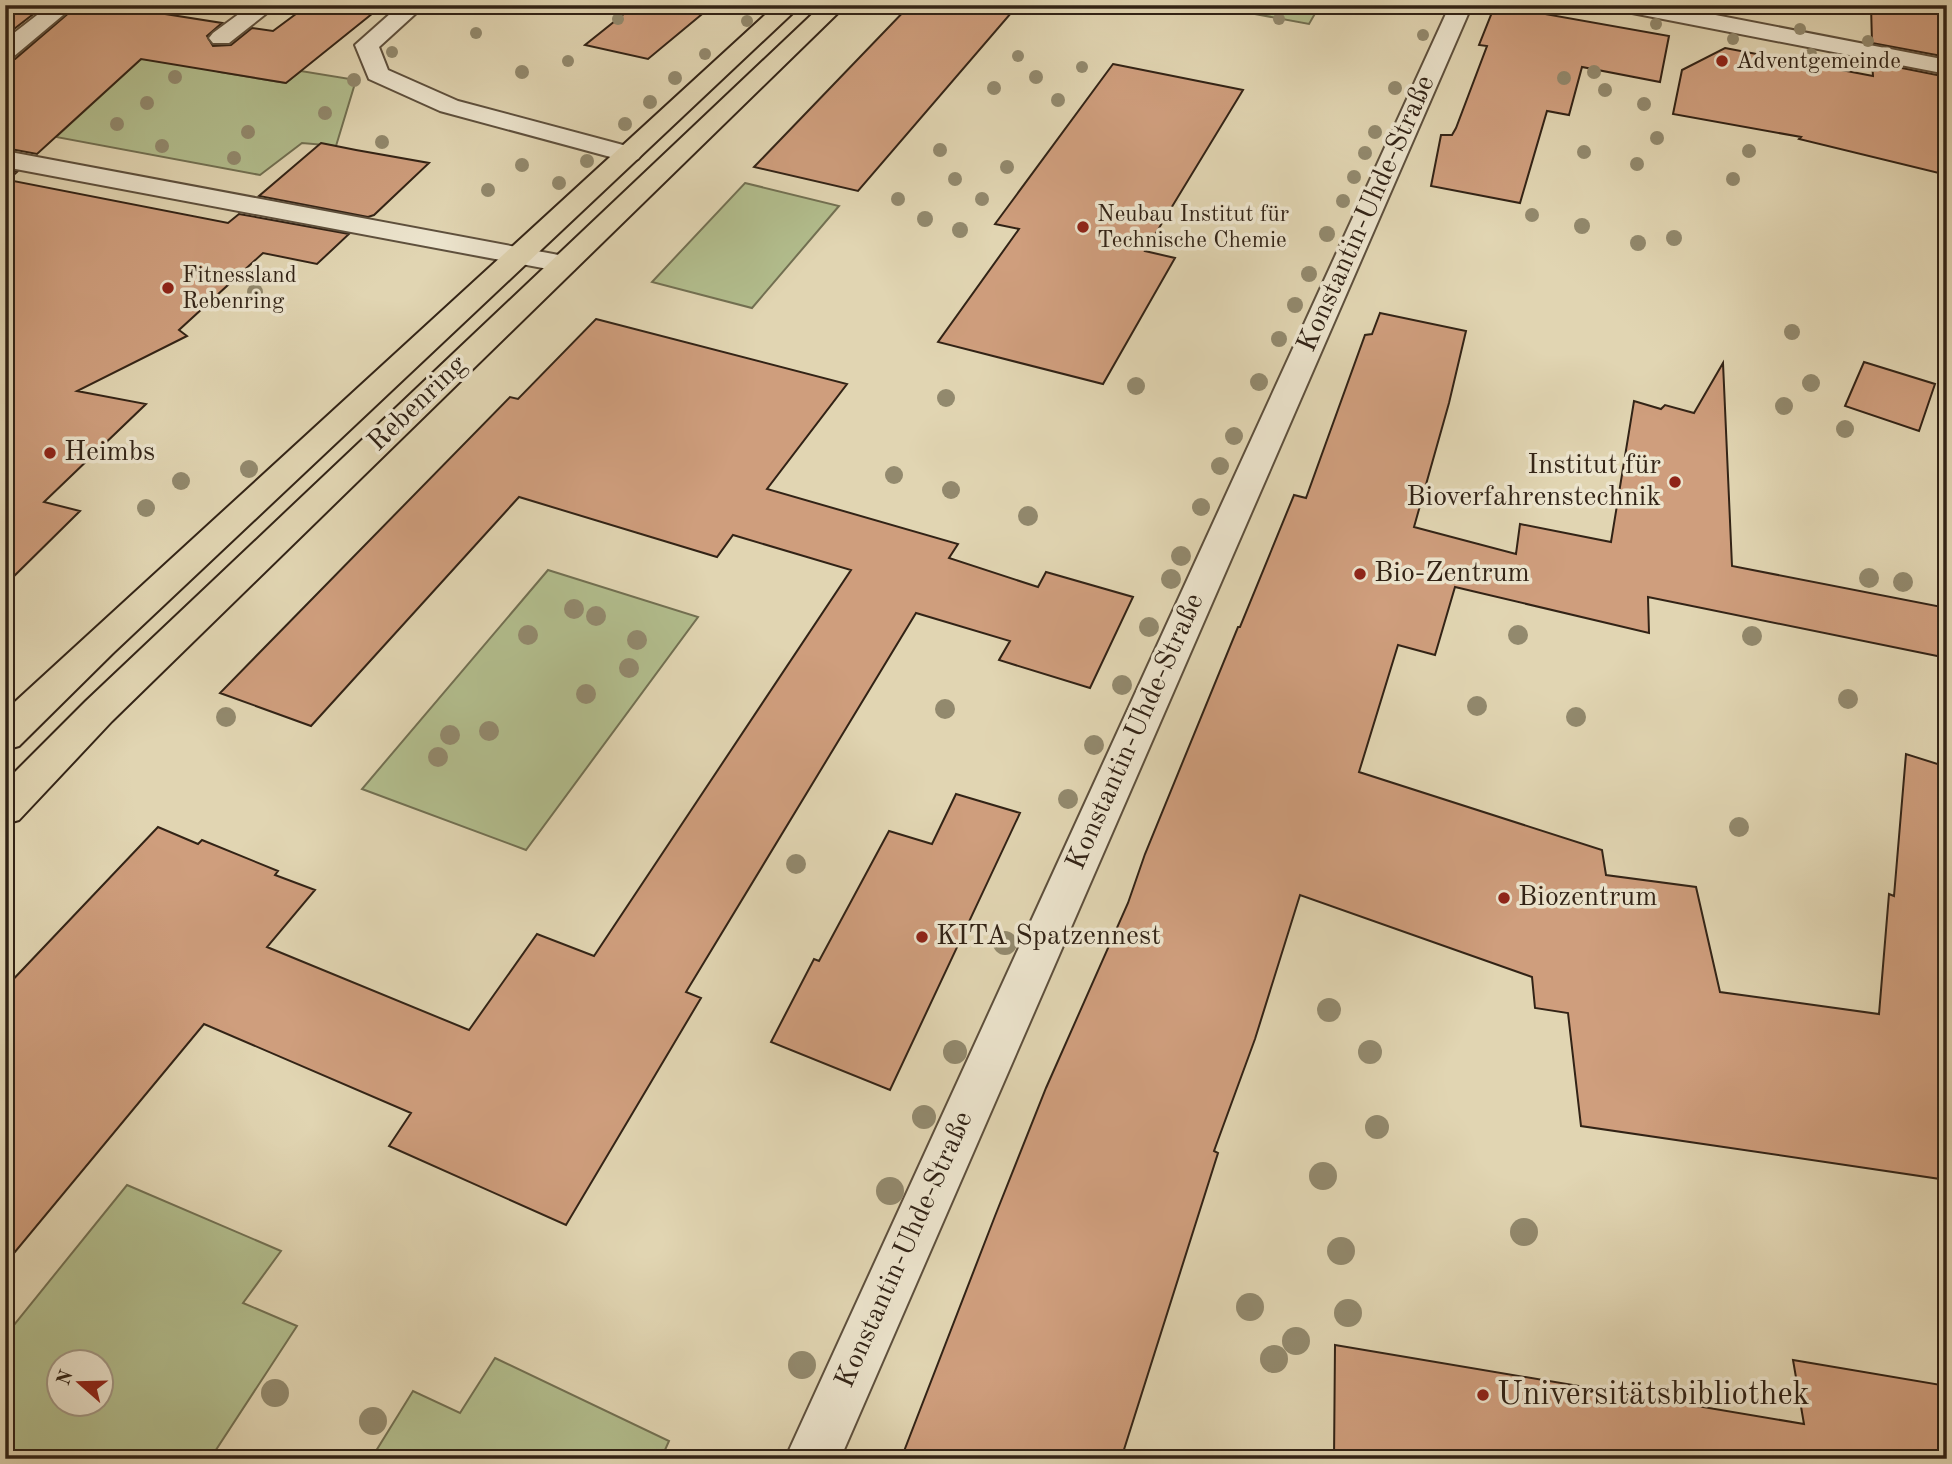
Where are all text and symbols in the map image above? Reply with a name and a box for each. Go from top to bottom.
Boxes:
place label: Adventgemeinde [1736,50,1901,73]
marker: Adventgemeinde [1714,53,1730,69]
street label: Konstantin-Uhde-Straße [1293,72,1441,356]
place label: Neubau Institut für Technische Chemie [1097,203,1289,252]
marker: Neubau Institut für Technische Chemie [1075,219,1091,235]
place label: Fitnessland Rebenring [182,264,297,313]
marker: Fitnessland Rebenring [160,280,176,296]
street label: Rebenring [363,351,473,457]
place label: Heimbs [64,439,155,467]
marker: Heimbs [42,445,58,461]
place label: Institut für Bioverfahrenstechnik [1406,452,1661,512]
marker: Institut für Bioverfahrenstechnik [1667,474,1683,490]
place label: Bio-Zentrum [1374,560,1530,588]
marker: Bio-Zentrum [1352,566,1368,582]
street label: Konstantin-Uhde-Straße [1062,590,1210,874]
place label: Biozentrum [1518,884,1658,912]
marker: Biozentrum [1496,890,1512,906]
place label: KITA Spatzennest [936,923,1161,951]
marker: KITA Spatzennest [914,929,930,945]
street label: Konstantin-Uhde-Straße [831,1108,979,1392]
north arrow [46,1348,116,1418]
text: N [55,1368,78,1388]
place label: Universitätsbibliothek [1497,1379,1810,1412]
marker: Universitätsbibliothek [1475,1387,1491,1403]

